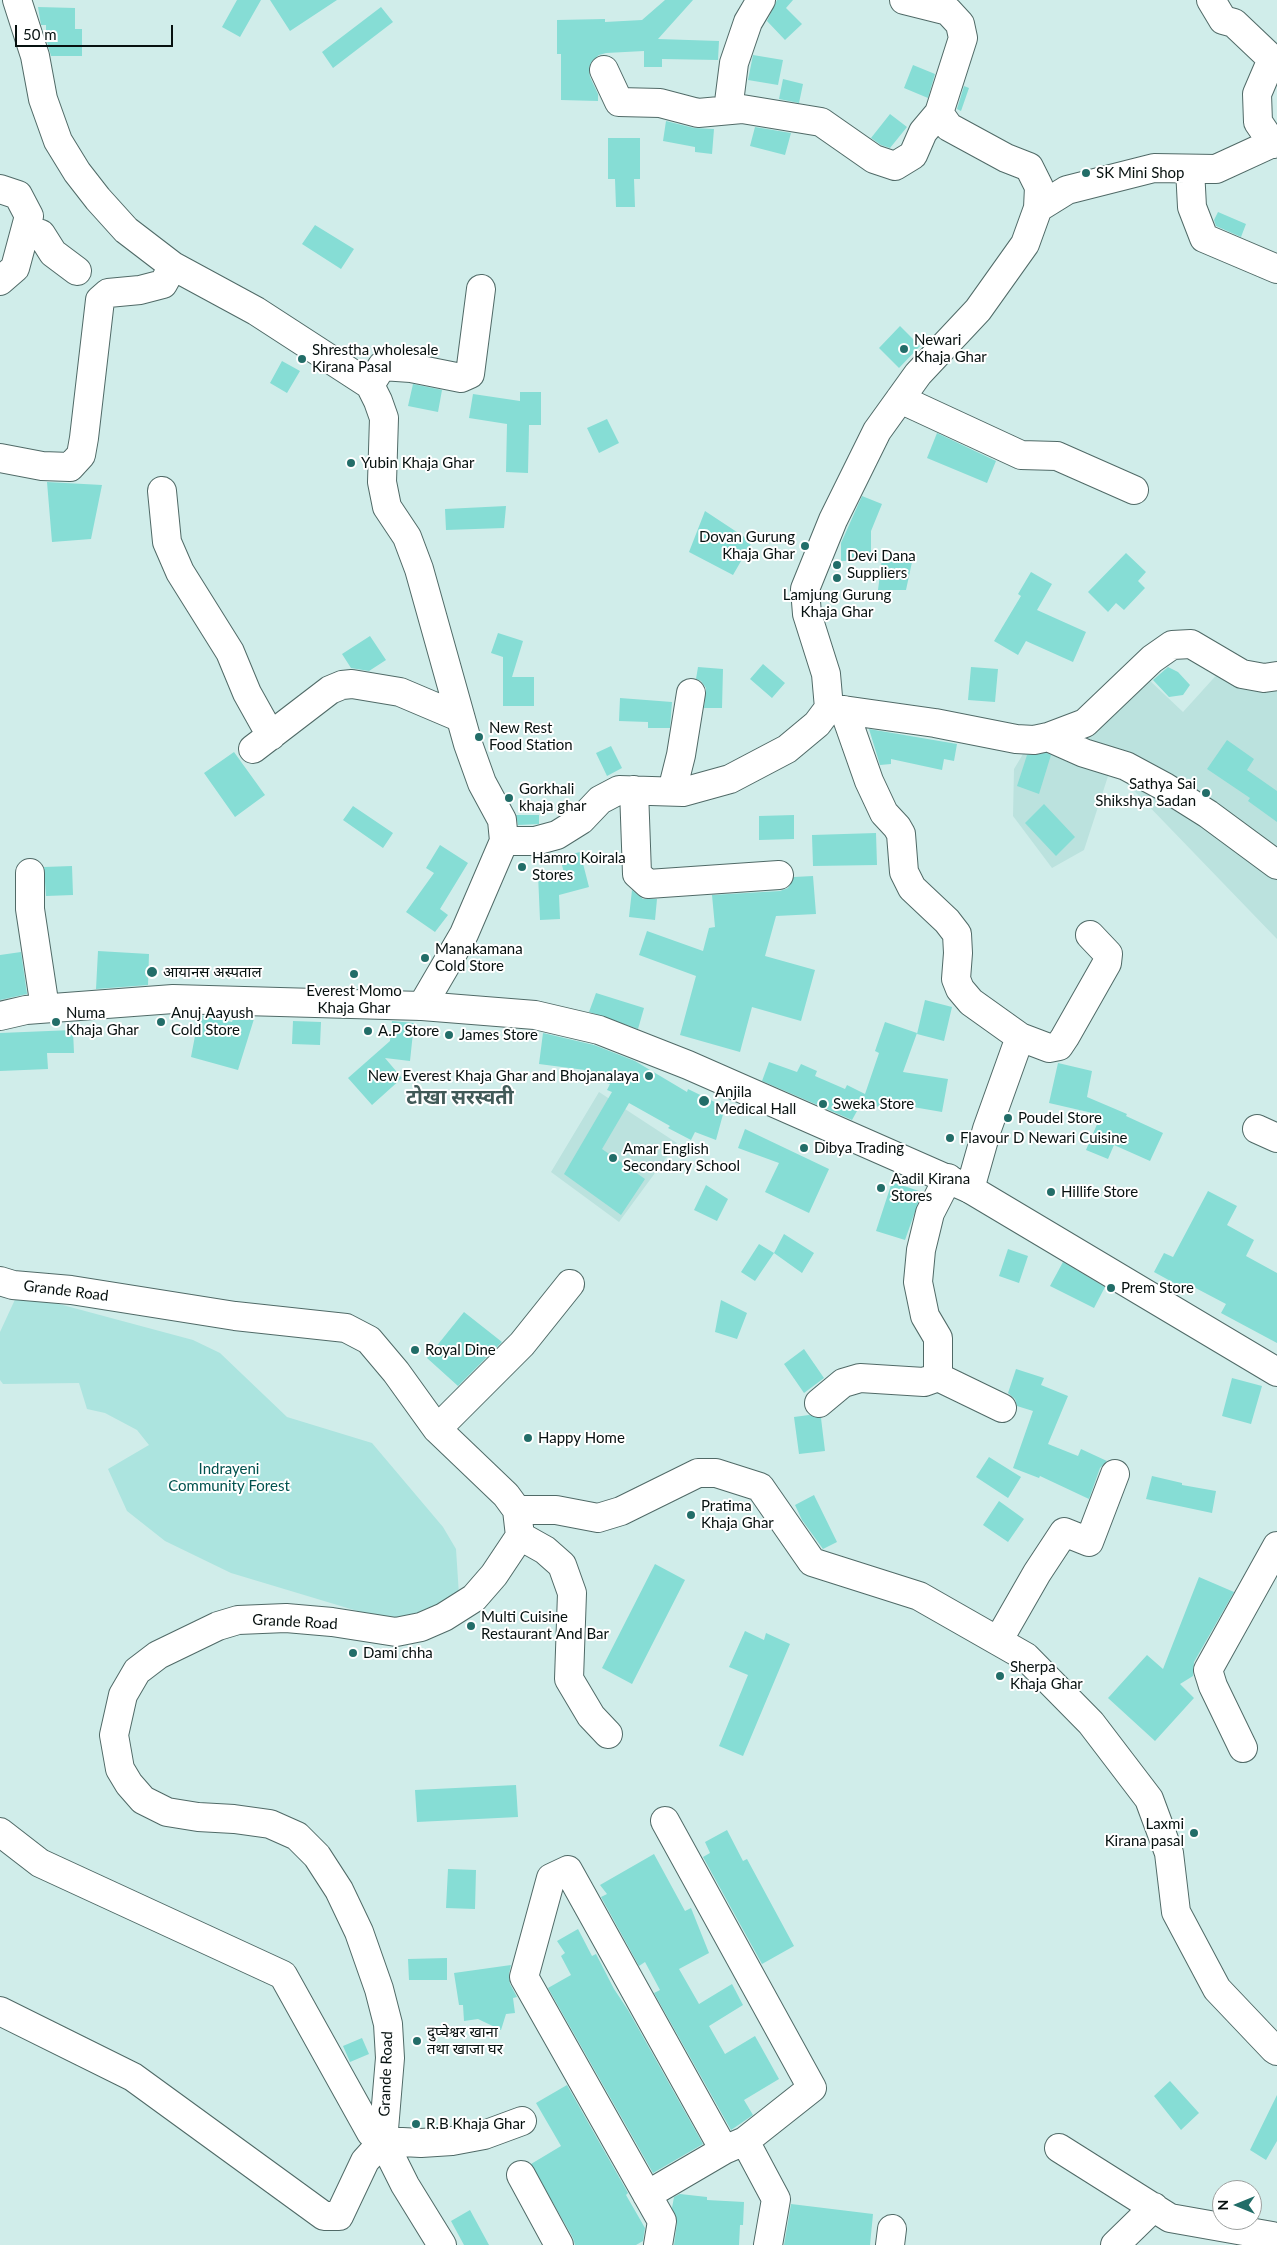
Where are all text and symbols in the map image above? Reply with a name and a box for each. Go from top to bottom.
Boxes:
scale bar [18,15,175,47]
text: 50 m [23,25,57,43]
place label: SK Mini Shop [1096,164,1184,182]
marker: SK Mini Shop [1080,167,1092,179]
place label: Newari Khaja Ghar [914,331,987,366]
place label: Shrestha wholesale Kirana Pasal [312,341,439,376]
marker: Newari Khaja Ghar [898,343,910,355]
marker: Shrestha wholesale Kirana Pasal [296,353,308,365]
place label: Yubin Khaja Ghar [361,454,475,472]
marker: Yubin Khaja Ghar [345,457,357,469]
place label: Dovan Gurung Khaja Ghar [699,528,795,563]
marker: Dovan Gurung Khaja Ghar [799,540,811,552]
place label: Devi Dana Suppliers [847,547,916,582]
marker: Devi Dana Suppliers [831,559,843,571]
marker: Lamjung Gurung Khaja Ghar [831,572,843,584]
place label: Lamjung Gurung Khaja Ghar [783,586,891,621]
place label: New Rest Food Station [489,719,573,754]
marker: New Rest Food Station [473,731,485,743]
place label: Sathya Sai Shikshya Sadan [1095,775,1196,810]
place label: Gorkhali khaja ghar [519,780,586,815]
marker: Sathya Sai Shikshya Sadan [1200,787,1212,799]
marker: Gorkhali khaja ghar [503,792,515,804]
place label: Hamro Koirala Stores [532,849,626,884]
marker: Hamro Koirala Stores [516,861,528,873]
place label: Manakamana Cold Store [435,940,523,975]
marker: Manakamana Cold Store [419,952,431,964]
place label: आयानस अस्पताल [163,963,262,981]
marker: आयानस अस्पताल [145,965,159,979]
marker: Everest Momo Khaja Ghar [348,968,360,980]
place label: Everest Momo Khaja Ghar [306,982,402,1017]
place label: Numa Khaja Ghar [66,1004,139,1039]
place label: Anuj Aayush Cold Store [171,1004,254,1039]
marker: Numa Khaja Ghar [50,1016,62,1028]
marker: Anuj Aayush Cold Store [155,1016,167,1028]
place label: A.P Store [378,1022,439,1040]
marker: A.P Store [362,1025,374,1037]
place label: James Store [459,1026,538,1044]
marker: James Store [443,1029,455,1041]
place label: New Everest Khaja Ghar and Bhojanalaya [368,1067,639,1085]
marker: New Everest Khaja Ghar and Bhojanalaya [643,1070,655,1082]
place label: Anjila Medical Hall [715,1083,796,1118]
district label: टोखा सरस्वती [406,1086,514,1110]
marker: Anjila Medical Hall [697,1094,711,1108]
place label: Sweka Store [833,1095,914,1113]
marker: Sweka Store [817,1098,829,1110]
place label: Poudel Store [1018,1109,1102,1127]
marker: Poudel Store [1002,1112,1014,1124]
place label: Flavour D Newari Cuisine [960,1129,1127,1147]
marker: Flavour D Newari Cuisine [944,1132,956,1144]
place label: Dibya Trading [814,1139,904,1157]
place label: Amar English Secondary School [623,1140,740,1175]
marker: Dibya Trading [798,1142,810,1154]
marker: Amar English Secondary School [607,1152,619,1164]
place label: Aadil Kirana Stores [891,1170,970,1205]
marker: Aadil Kirana Stores [875,1182,887,1194]
place label: Hillife Store [1061,1183,1138,1201]
marker: Hillife Store [1045,1186,1057,1198]
street label: Grande Road [23,1277,109,1305]
place label: Prem Store [1121,1279,1194,1297]
marker: Prem Store [1105,1282,1117,1294]
place label: Royal Dine [425,1341,496,1359]
marker: Royal Dine [409,1344,421,1356]
place label: Happy Home [538,1429,625,1447]
marker: Happy Home [522,1432,534,1444]
park label: Indrayeni Community Forest [168,1460,290,1495]
place label: Pratima Khaja Ghar [701,1497,774,1532]
marker: Pratima Khaja Ghar [685,1509,697,1521]
place label: Multi Cuisine Restaurant And Bar [481,1608,609,1643]
street label: Grande Road [252,1611,338,1633]
marker: Multi Cuisine Restaurant And Bar [465,1620,477,1632]
place label: Dami chha [363,1644,433,1662]
marker: Dami chha [347,1647,359,1659]
place label: Sherpa Khaja Ghar [1010,1658,1083,1693]
marker: Sherpa Khaja Ghar [994,1670,1006,1682]
place label: Laxmi Kirana pasal [1105,1815,1184,1850]
marker: Laxmi Kirana pasal [1188,1827,1200,1839]
place label: दुप्चेश्वर खाना तथा खाजा घर [427,2023,503,2058]
street label: Grande Road [376,2031,396,2117]
marker: दुप्चेश्वर खाना तथा खाजा घर [411,2035,423,2047]
place label: R.B Khaja Ghar [426,2115,525,2133]
marker: R.B Khaja Ghar [410,2118,422,2130]
north arrow [1212,2180,1262,2230]
text: N [1214,2200,1231,2210]

